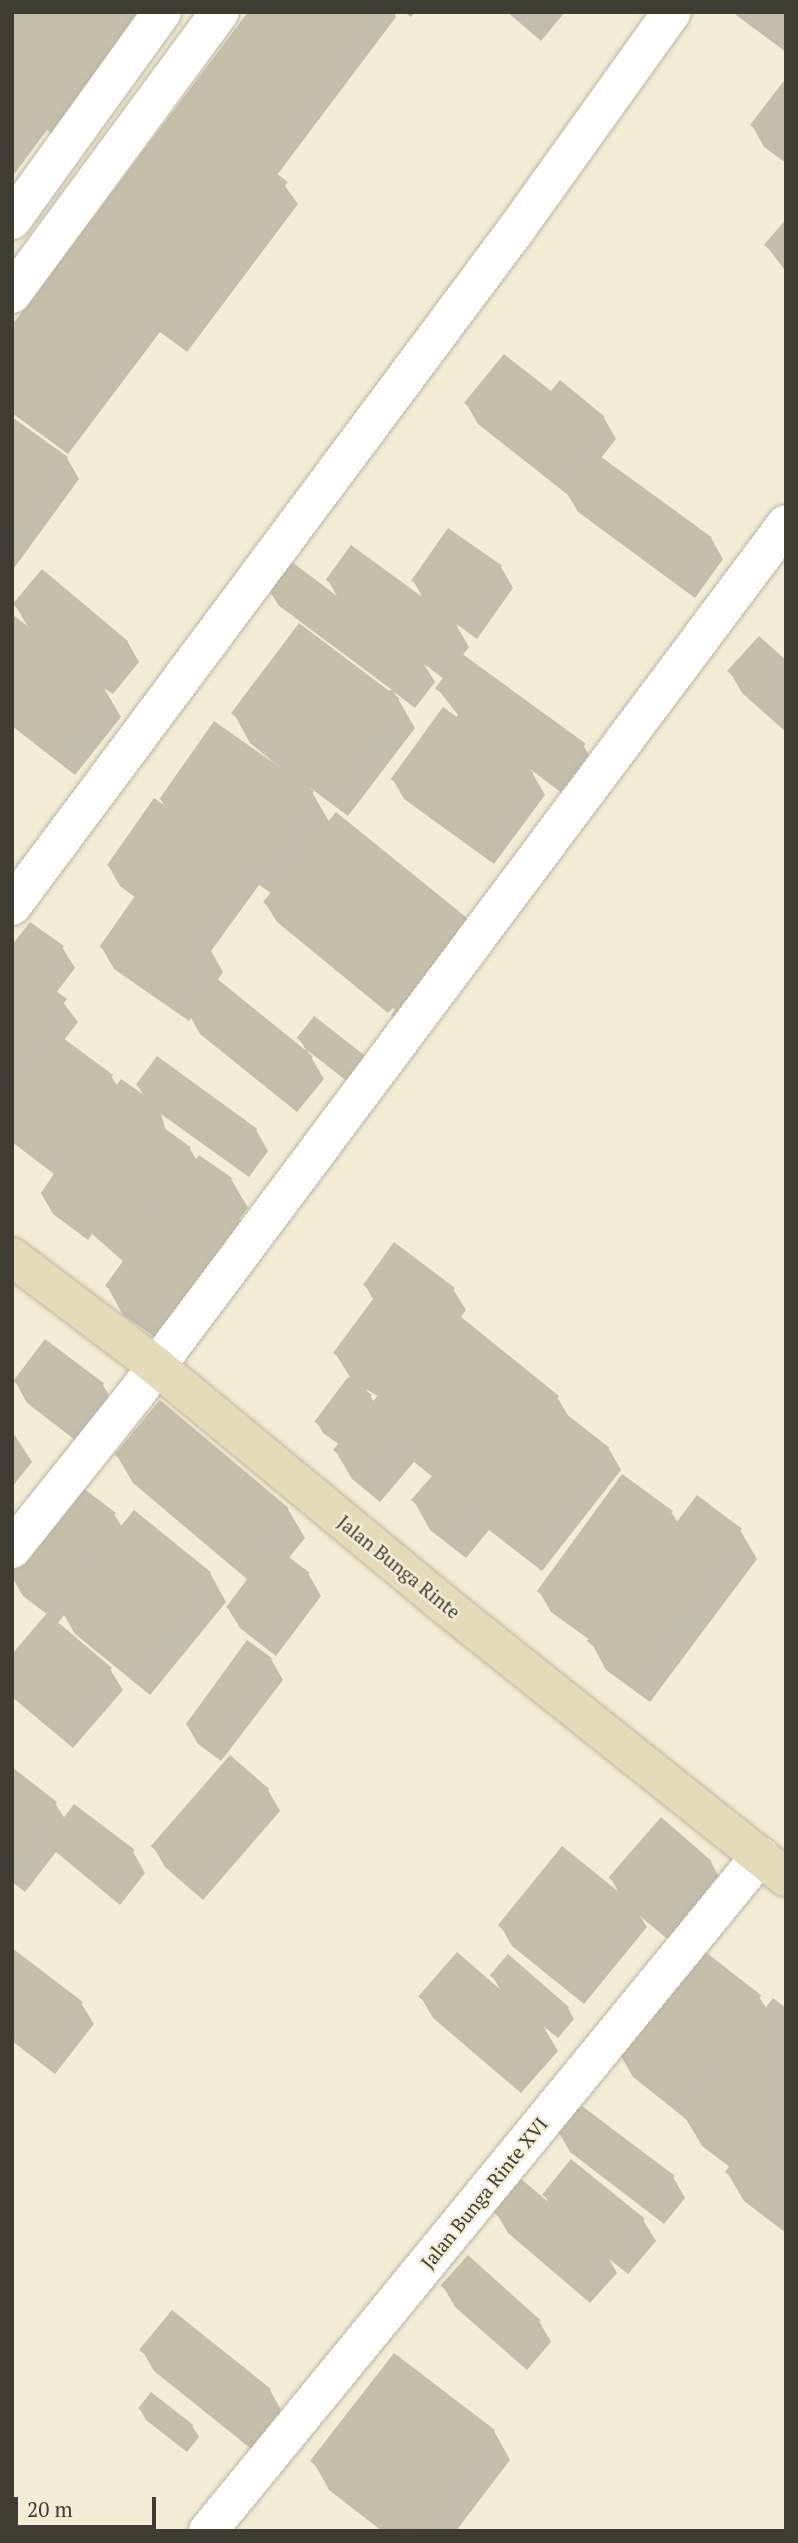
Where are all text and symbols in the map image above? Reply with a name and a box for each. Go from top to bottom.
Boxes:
street label: Jalan Bunga Rinte [333,1511,465,1623]
street label: Jalan Bunga Rinte XVI [416,2113,552,2273]
scale bar [18,2484,159,2528]
text: 20 m [27,2495,73,2523]

